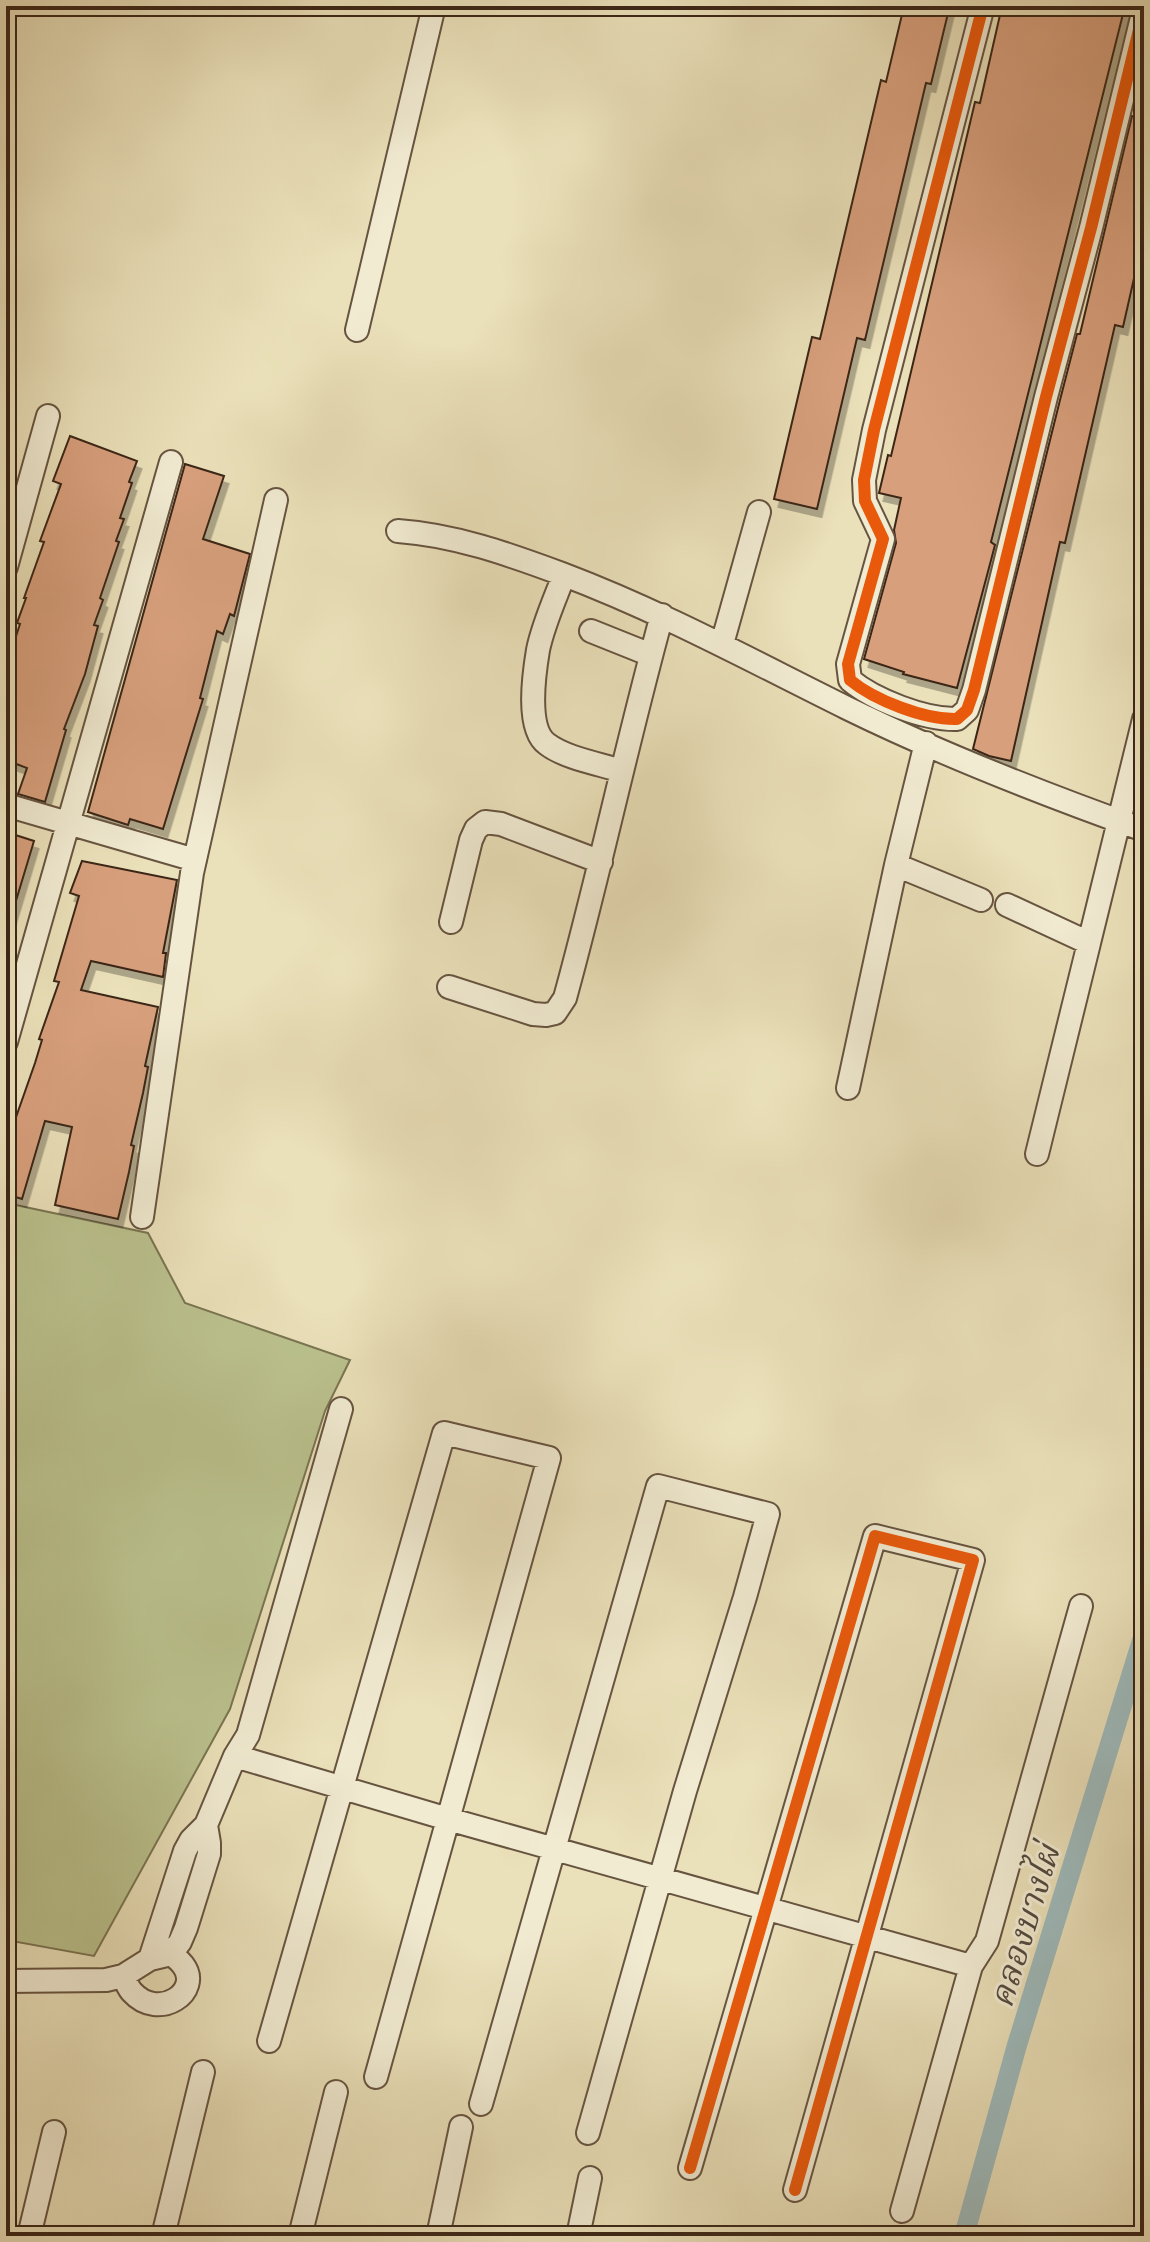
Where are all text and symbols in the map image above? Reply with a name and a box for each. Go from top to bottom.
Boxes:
water label: คลองบางไผ่ [977,1834,1073,2013]

